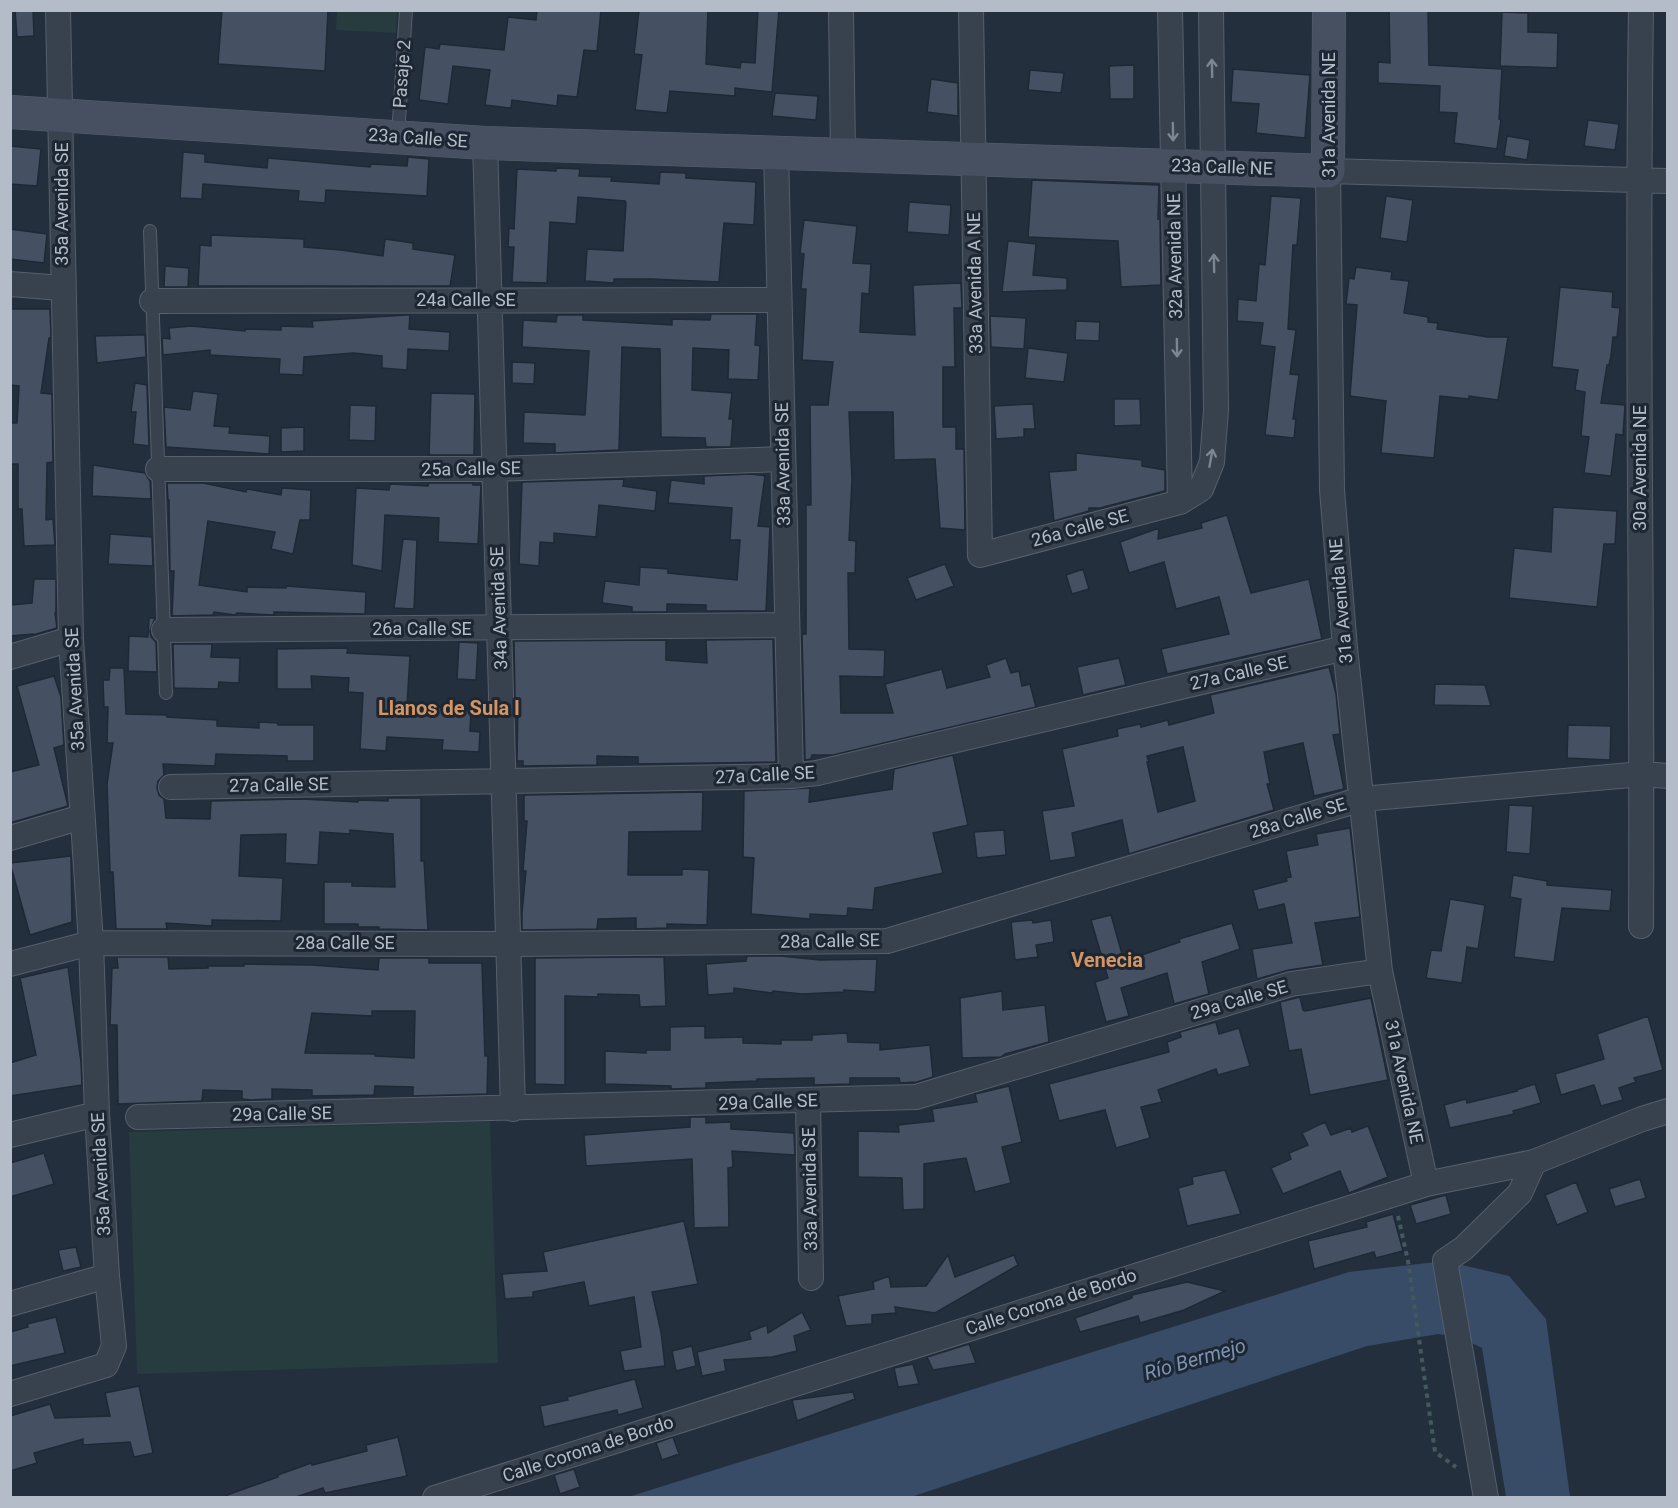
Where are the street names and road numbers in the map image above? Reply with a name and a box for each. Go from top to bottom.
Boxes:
street label: Pasaje 2 [389,39,414,109]
street label: 31a Avenida NE [1318,52,1339,178]
street label: 23a Calle SE [368,124,468,151]
street label: 35a Avenida SE [51,142,72,266]
street label: 23a Calle NE [1171,154,1273,179]
street label: 32a Avenida NE [1163,193,1186,319]
street label: 33a Avenida A NE [963,212,986,354]
street label: 24a Calle SE [416,289,516,310]
street label: 33a Avenida SE [771,402,794,526]
street label: 30a Avenida NE [1629,405,1650,531]
street label: 25a Calle SE [421,457,521,480]
street label: 26a Calle SE [1029,504,1131,551]
street label: 31a Avenida NE [1325,537,1356,665]
street label: 34a Avenida SE [486,546,511,670]
street label: 26a Calle SE [372,618,472,639]
street label: 35a Avenida SE [61,627,88,751]
street label: 27a Calle SE [1188,651,1290,694]
street label: 27a Calle SE [715,761,815,788]
street label: 27a Calle SE [229,773,329,796]
street label: 28a Calle SE [1247,793,1349,842]
street label: 28a Calle SE [780,929,880,952]
street label: 28a Calle SE [295,932,395,953]
street label: 29a Calle SE [1188,976,1290,1023]
street label: 31a Avenida NE [1381,1018,1428,1146]
street label: 29a Calle SE [718,1089,818,1114]
street label: 29a Calle SE [232,1102,332,1125]
street label: 35a Avenida SE [87,1112,114,1236]
street label: 33a Avenida SE [798,1127,821,1251]
street label: Calle Corona de Bordo [963,1264,1139,1339]
street label: Calle Corona de Bordo [500,1411,676,1486]

